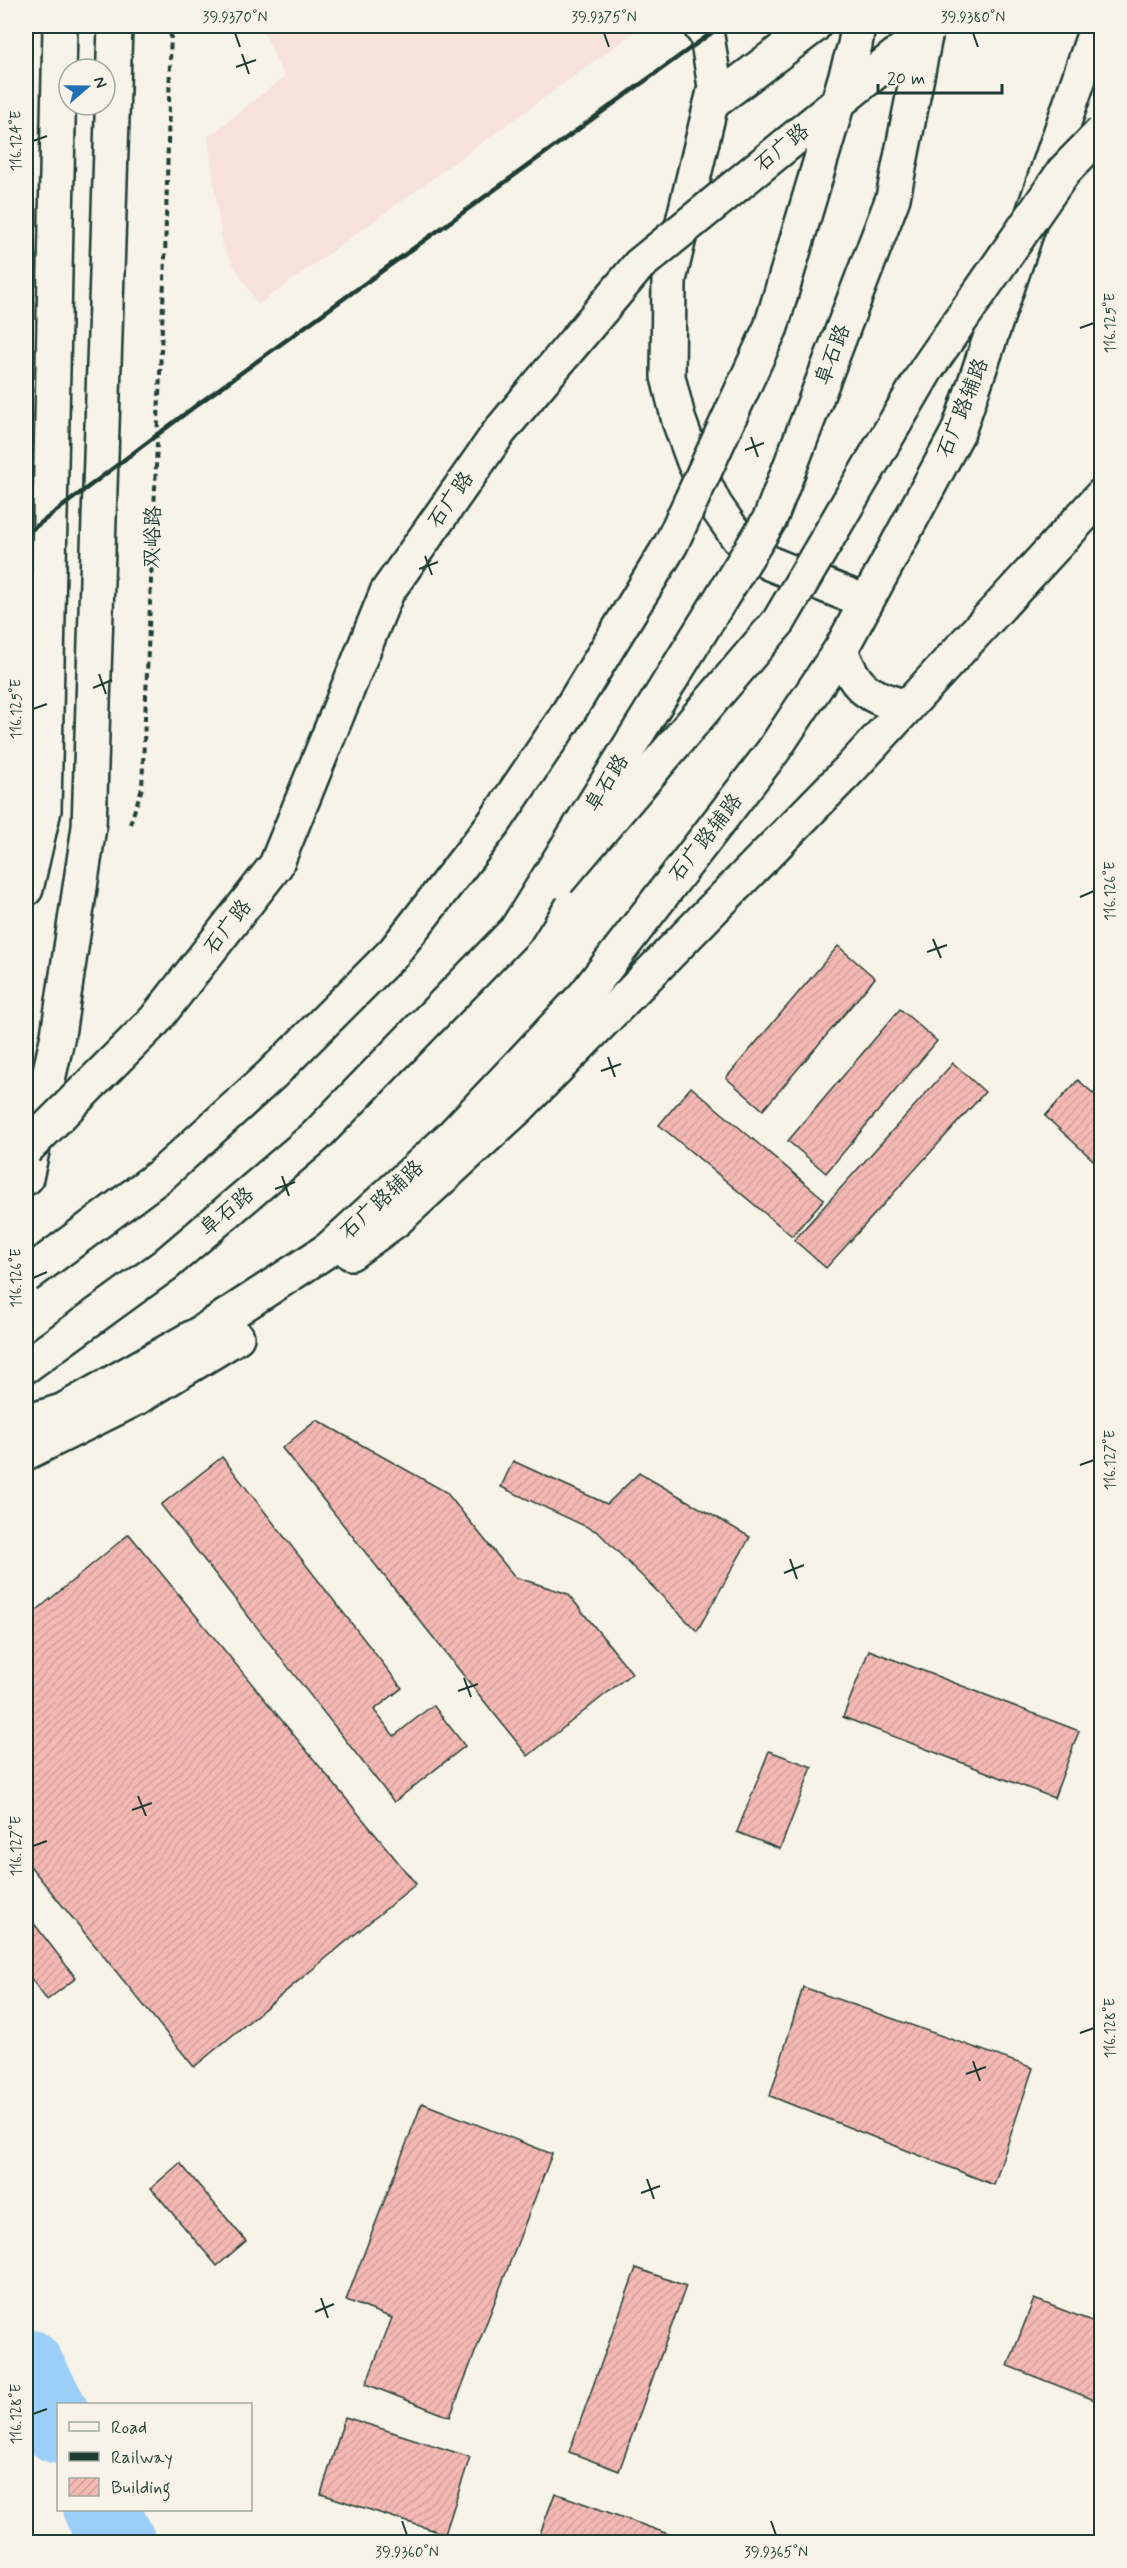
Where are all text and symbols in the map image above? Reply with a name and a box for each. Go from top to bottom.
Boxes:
text: 39.9370°N [203,8,267,28]
text: 39.9375°N [571,8,637,28]
text: 39.9380°N [941,8,1005,28]
north arrow [57,57,117,117]
scale bar [878,57,1002,95]
text: 20 m [887,67,925,91]
text: N [88,74,111,91]
text: 116.124°E [7,110,27,172]
street label: 石广路 [749,117,815,179]
text: 116.125°E [1101,292,1121,353]
street label: 阜石路 [809,321,857,389]
street label: 石广路辅路 [930,354,996,462]
street label: 石广路 [421,466,481,534]
street label: 双峪路 [138,505,168,569]
text: 116.125°E [7,678,27,739]
street label: 阜石路 [578,749,636,817]
street label: 石广路辅路 [663,788,749,888]
text: 116.126°E [1101,861,1121,921]
street label: 石广路 [198,894,258,960]
street label: 石广路辅路 [334,1154,430,1246]
street label: 阜石路 [194,1181,260,1243]
text: 116.126°E [7,1248,27,1308]
text: 116.127°E [1101,1429,1121,1490]
text: 116.127°E [7,1815,27,1876]
text: 116.128°E [1101,1998,1121,2058]
text: 116.128°E [7,2384,27,2444]
legend [57,2403,252,2511]
text: Road [111,2416,147,2440]
text: Railway [111,2446,173,2470]
text: Building [111,2476,171,2502]
text: 39.9360°N [375,2543,439,2563]
text: 39.9365°N [744,2543,808,2563]

